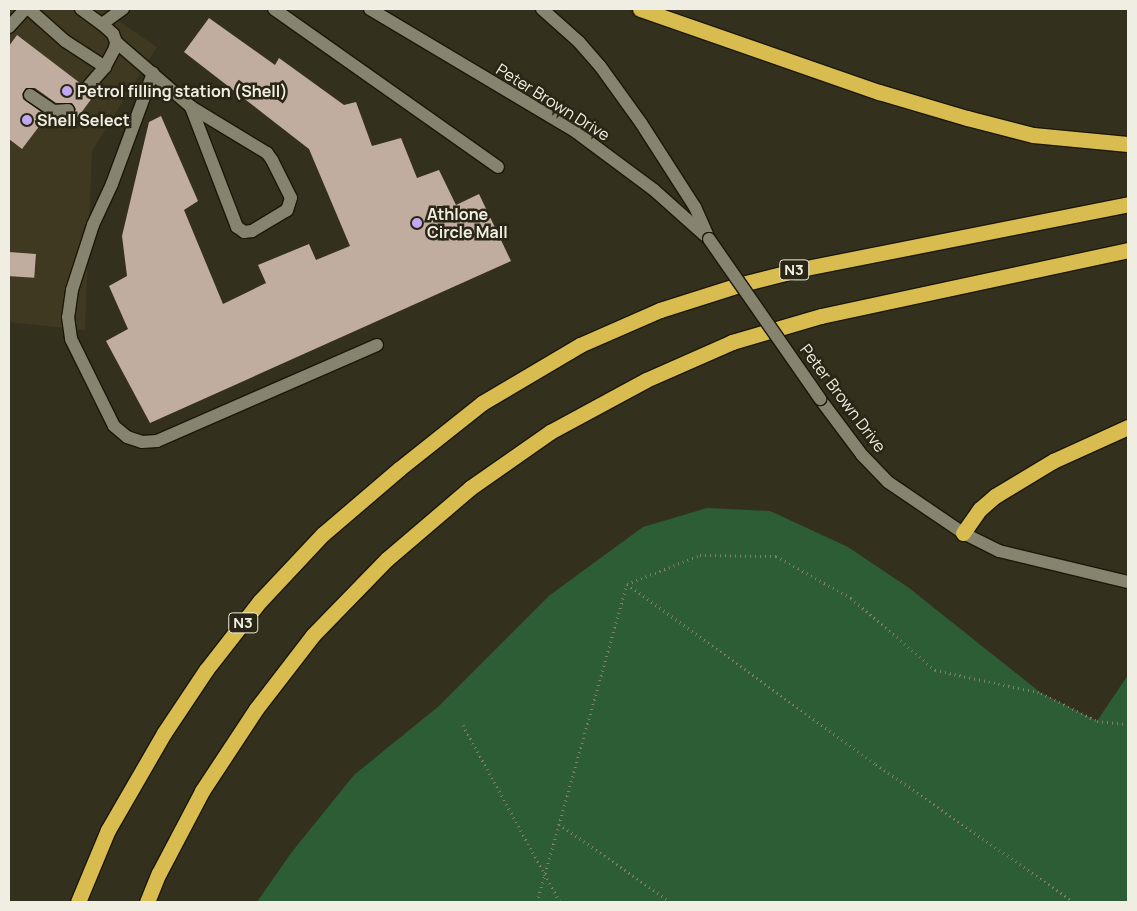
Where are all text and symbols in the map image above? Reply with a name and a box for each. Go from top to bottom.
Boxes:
street label: Peter Brown Drive [493,59,613,145]
place label: Petrol filling station (Shell) [77,81,288,101]
marker: Petrol filling station (Shell) [61,85,73,97]
place label: Shell Select [37,110,130,130]
marker: Shell Select [21,114,33,126]
place label: Athlone Circle Mall [427,204,508,242]
marker: Athlone Circle Mall [411,217,423,229]
road number: N3 [779,258,809,282]
street label: Peter Brown Drive [796,340,890,456]
road number: N3 [228,610,258,636]

